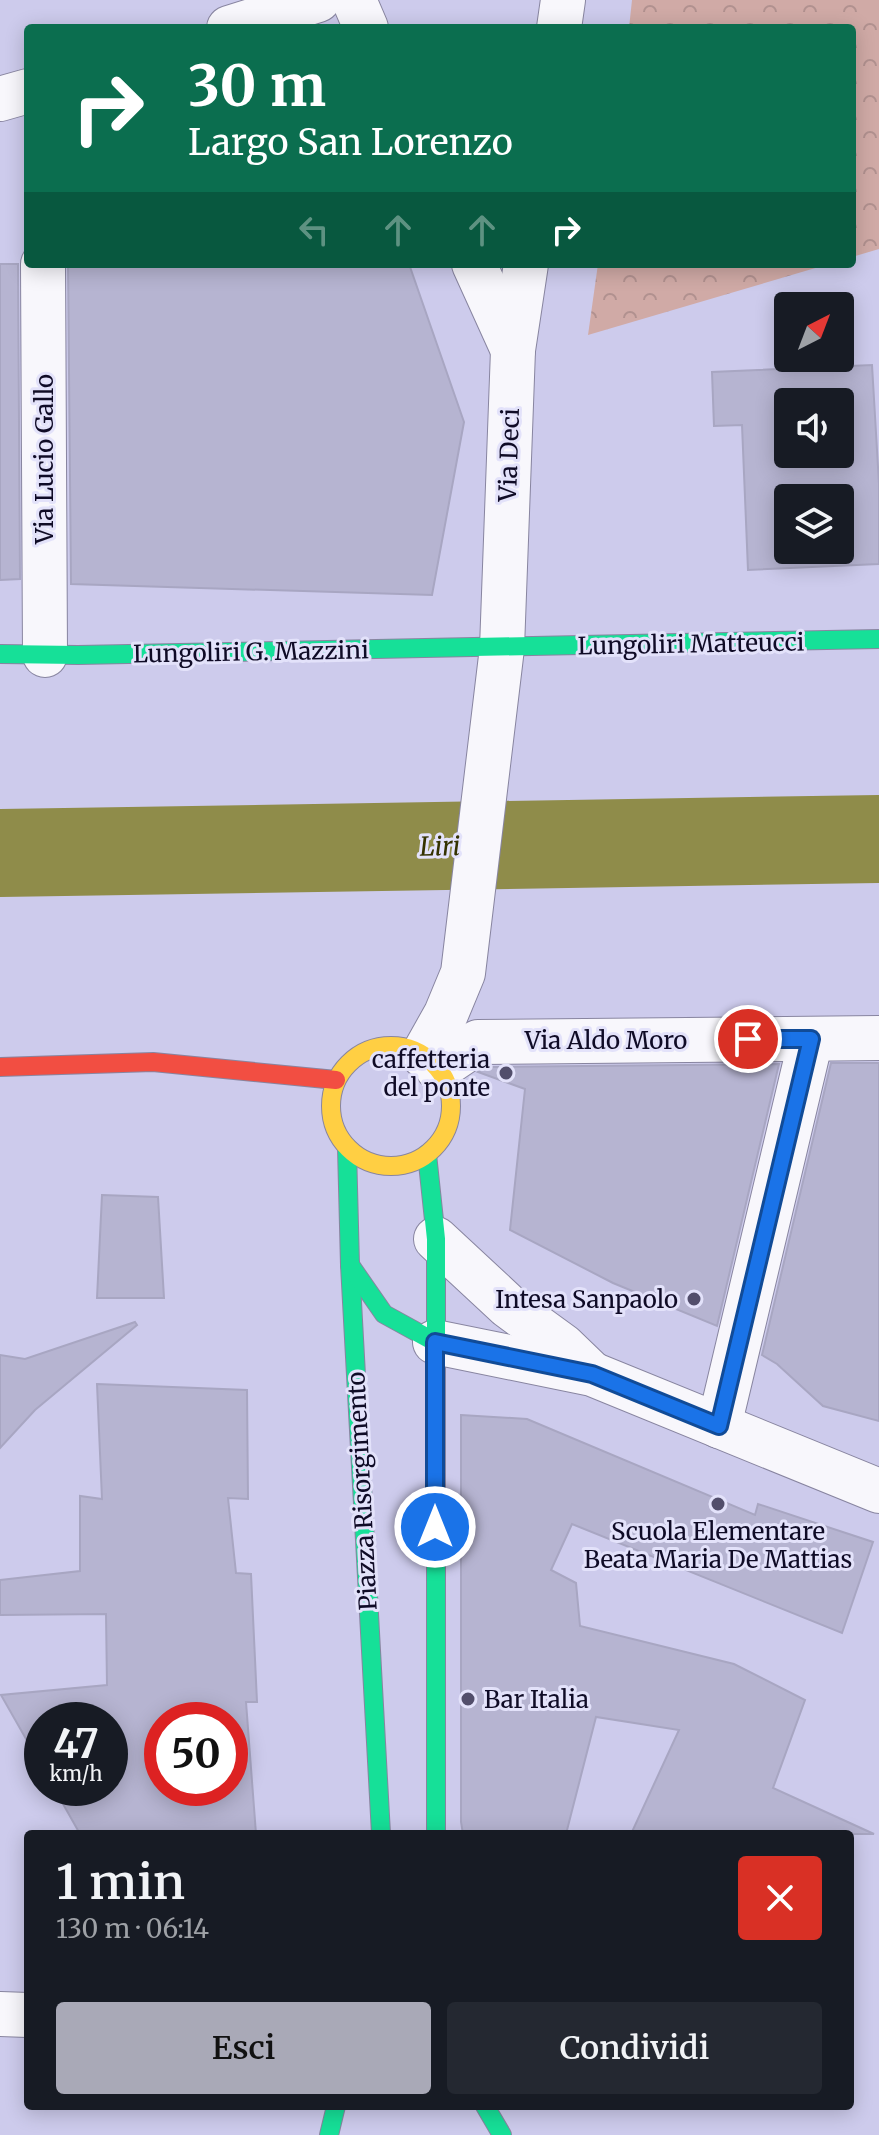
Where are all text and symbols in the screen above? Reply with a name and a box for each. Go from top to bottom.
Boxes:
text: 30 m [188,51,326,121]
icon: right [56,56,160,160]
text: Largo San Lorenzo [188,120,513,165]
icon: left [292,208,336,252]
icon: ahead [376,208,420,252]
icon: ahead [460,208,504,252]
icon: right [544,208,588,252]
north arrow [774,292,854,372]
map controls [774,292,854,564]
street label: Via Lucio Gallo [29,374,60,545]
button: sound [774,388,854,468]
street label: Via Deci [492,408,526,503]
button: layers [774,484,854,564]
street label: Lungoliri Matteucci [577,627,805,661]
street label: Lungoliri G. Mazzini [133,634,369,670]
water label: Liri [419,829,461,863]
pin [714,1005,782,1073]
icon: arrive [726,1017,770,1061]
street label: Via Aldo Moro [524,1025,687,1056]
place label: caffetteria del ponte [372,1044,490,1103]
marker: caffetteria del ponte [497,1064,515,1082]
place label: Intesa Sanpaolo [495,1284,678,1315]
marker: Intesa Sanpaolo [685,1290,703,1308]
street label: Piazza Risorgimento [340,1371,384,1611]
position arrow [393,1485,477,1569]
marker: Scuola Elementare Beata Maria De Mattias [709,1495,727,1513]
place label: Scuola Elementare Beata Maria De Mattias [584,1516,852,1575]
place label: Bar Italia [484,1684,589,1715]
marker: Bar Italia [459,1690,477,1708]
speed limit sign: 50 [144,1702,248,1806]
text: 47 [53,1719,99,1769]
text: km/h [50,1761,102,1786]
text: 1 min [56,1852,185,1912]
button: close [738,1856,822,1940]
text: 130 m · 06:14 [56,1912,209,1945]
button: Esci [56,2002,431,2094]
button: Condividi [447,2002,822,2094]

